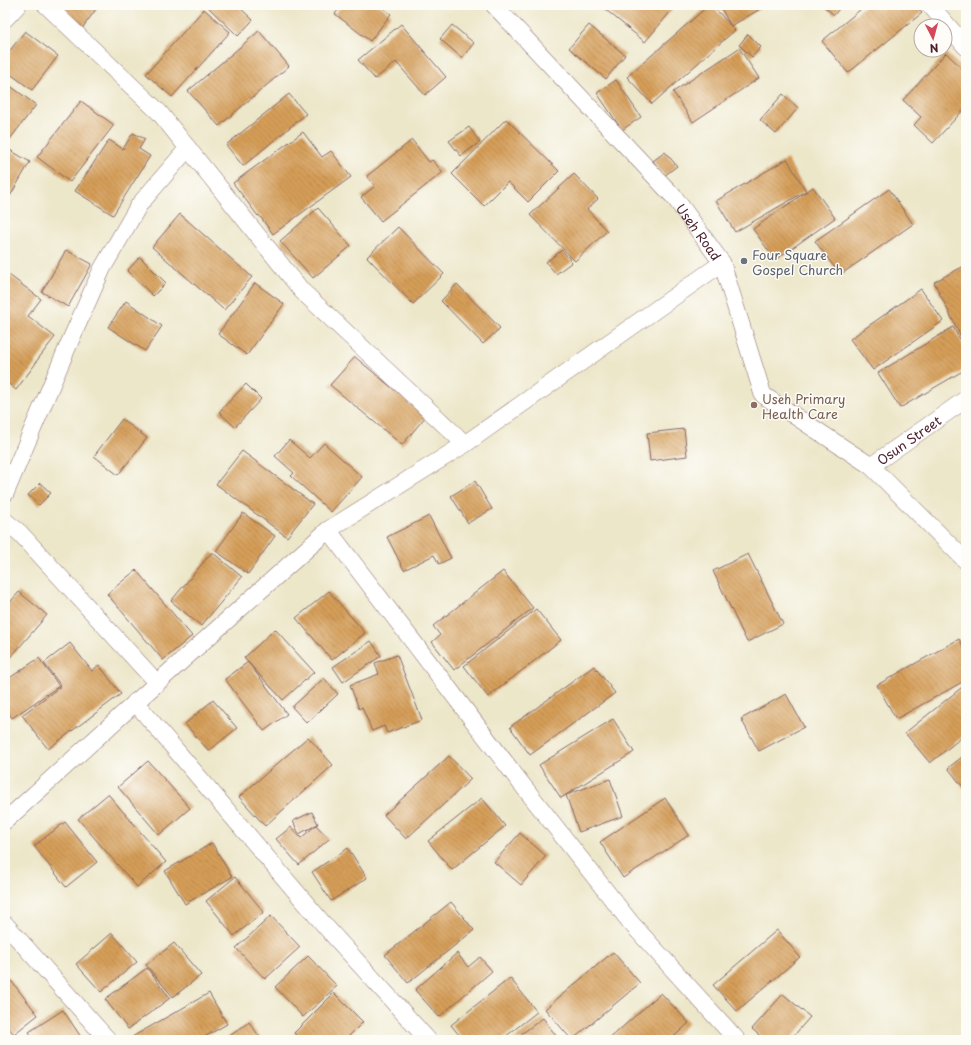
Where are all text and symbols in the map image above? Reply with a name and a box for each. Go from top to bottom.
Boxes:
north arrow [913,18,953,58]
text: N [929,40,939,57]
street label: Useh Road [672,199,726,264]
place label: Four Square Gospel Church [752,245,843,279]
marker: Four Square Gospel Church [739,256,749,266]
place label: Useh Primary Health Care [762,389,845,423]
marker: Useh Primary Health Care [749,400,759,410]
street label: Osun Street [873,410,945,469]

